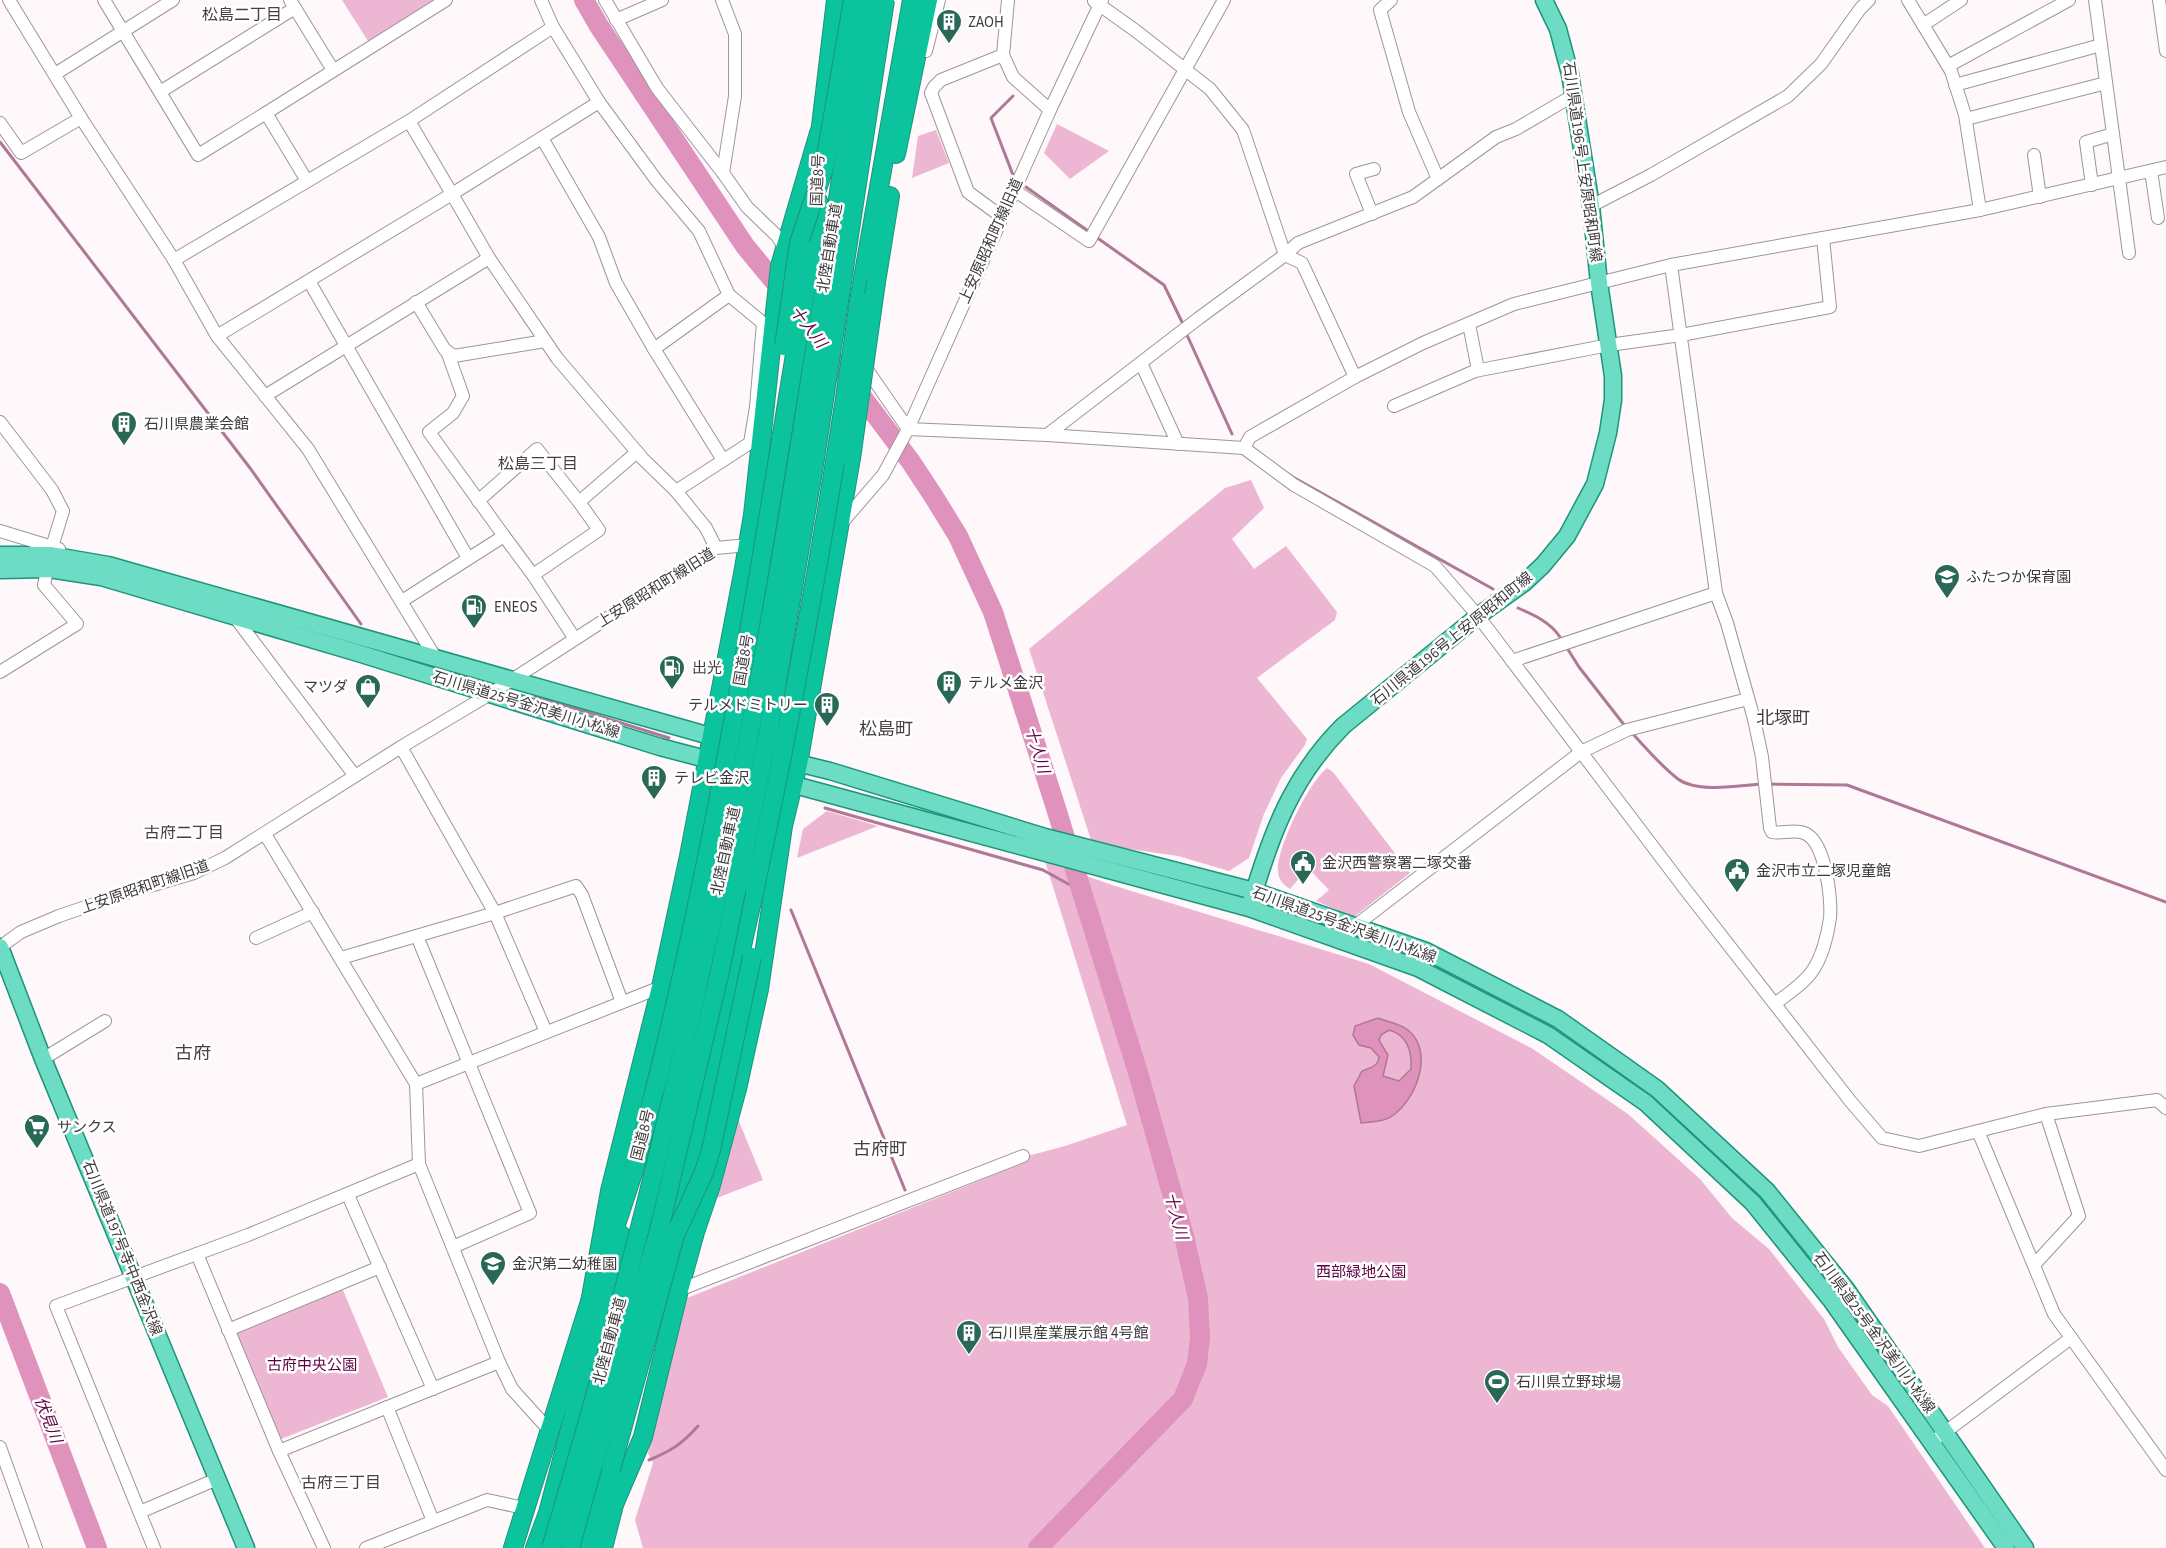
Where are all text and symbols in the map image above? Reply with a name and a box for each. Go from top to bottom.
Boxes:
district label: 松島二丁目 [202,4,282,26]
building icon: ZAOH [934,7,964,45]
place label: ZAOH [968,12,1004,33]
street label: 石川県道196号上安原昭和町線 [1558,60,1606,264]
street label: 国道8号 [807,153,829,207]
street label: 上安原昭和町線旧道 [954,175,1028,307]
street label: 北陸自動車道 [813,202,847,294]
water label: 十人川 [785,301,833,354]
building icon: 石川県農業会館 [109,409,139,447]
place label: 石川県農業会館 [144,414,249,435]
district label: 松島三丁目 [498,453,578,475]
street label: 上安原昭和町線旧道 [593,543,719,633]
school or university icon: ふたつか保育園 [1932,562,1962,600]
street label: 石川県道196号上安原昭和町線 [1367,567,1537,711]
place label: ふたつか保育園 [1966,567,2071,588]
fuel station icon: ENEOS [459,592,489,630]
place label: ENEOS [494,597,538,618]
street label: 国道8号 [729,632,759,688]
fuel station icon: 出光 [657,653,687,691]
place label: 出光 [692,658,722,679]
street label: 石川県道25号金沢美川小松線 [430,666,622,744]
building icon: テルメ金沢 [934,668,964,706]
shop icon: マツダ [353,672,383,710]
place label: テルメ金沢 [968,673,1043,694]
place label: マツダ [303,677,348,698]
building icon: テルメドミトリー [812,690,842,728]
place label: テルメドミトリー [688,695,808,716]
district label: 北塚町 [1756,706,1810,731]
district label: 松島町 [859,717,913,742]
water label: 十人川 [1019,724,1055,778]
building icon: テレビ金沢 [639,763,669,801]
place label: テレビ金沢 [674,768,749,789]
street label: 北陸自動車道 [706,805,746,897]
district label: 古府二丁目 [144,822,224,844]
public building icon: 金沢西警察署二塚交番 [1288,848,1318,886]
place label: 金沢西警察署二塚交番 [1322,853,1472,874]
street label: 上安原昭和町線旧道 [78,855,212,919]
public building icon: 金沢市立二塚児童館 [1722,856,1752,894]
place label: 金沢市立二塚児童館 [1756,861,1891,882]
street label: 石川県道25号金沢美川小松線 [1249,882,1439,968]
district label: 古府 [175,1041,211,1066]
street label: 国道8号 [626,1107,660,1163]
supermarket icon: サンクス [22,1112,52,1150]
place label: サンクス [57,1117,117,1138]
district label: 古府町 [853,1137,907,1162]
street label: 石川県道197号寺中西金沢線 [77,1157,167,1339]
water label: 十人川 [1159,1190,1193,1244]
street label: 石川県道25号金沢美川小松線 [1808,1248,1940,1418]
school or university icon: 金沢第二幼稚園 [478,1249,508,1287]
place label: 金沢第二幼稚園 [512,1254,617,1275]
park label: 西部緑地公園 [1316,1262,1406,1283]
street label: 北陸自動車道 [588,1295,632,1387]
building icon: 石川県産業展示館 4号館 [954,1318,984,1356]
place label: 石川県産業展示館 4号館 [988,1323,1148,1344]
park label: 古府中央公園 [267,1355,357,1376]
sports icon: 石川県立野球場 [1482,1367,1512,1405]
place label: 石川県立野球場 [1516,1372,1621,1393]
water label: 伏見川 [29,1394,68,1448]
district label: 古府三丁目 [301,1472,381,1494]

